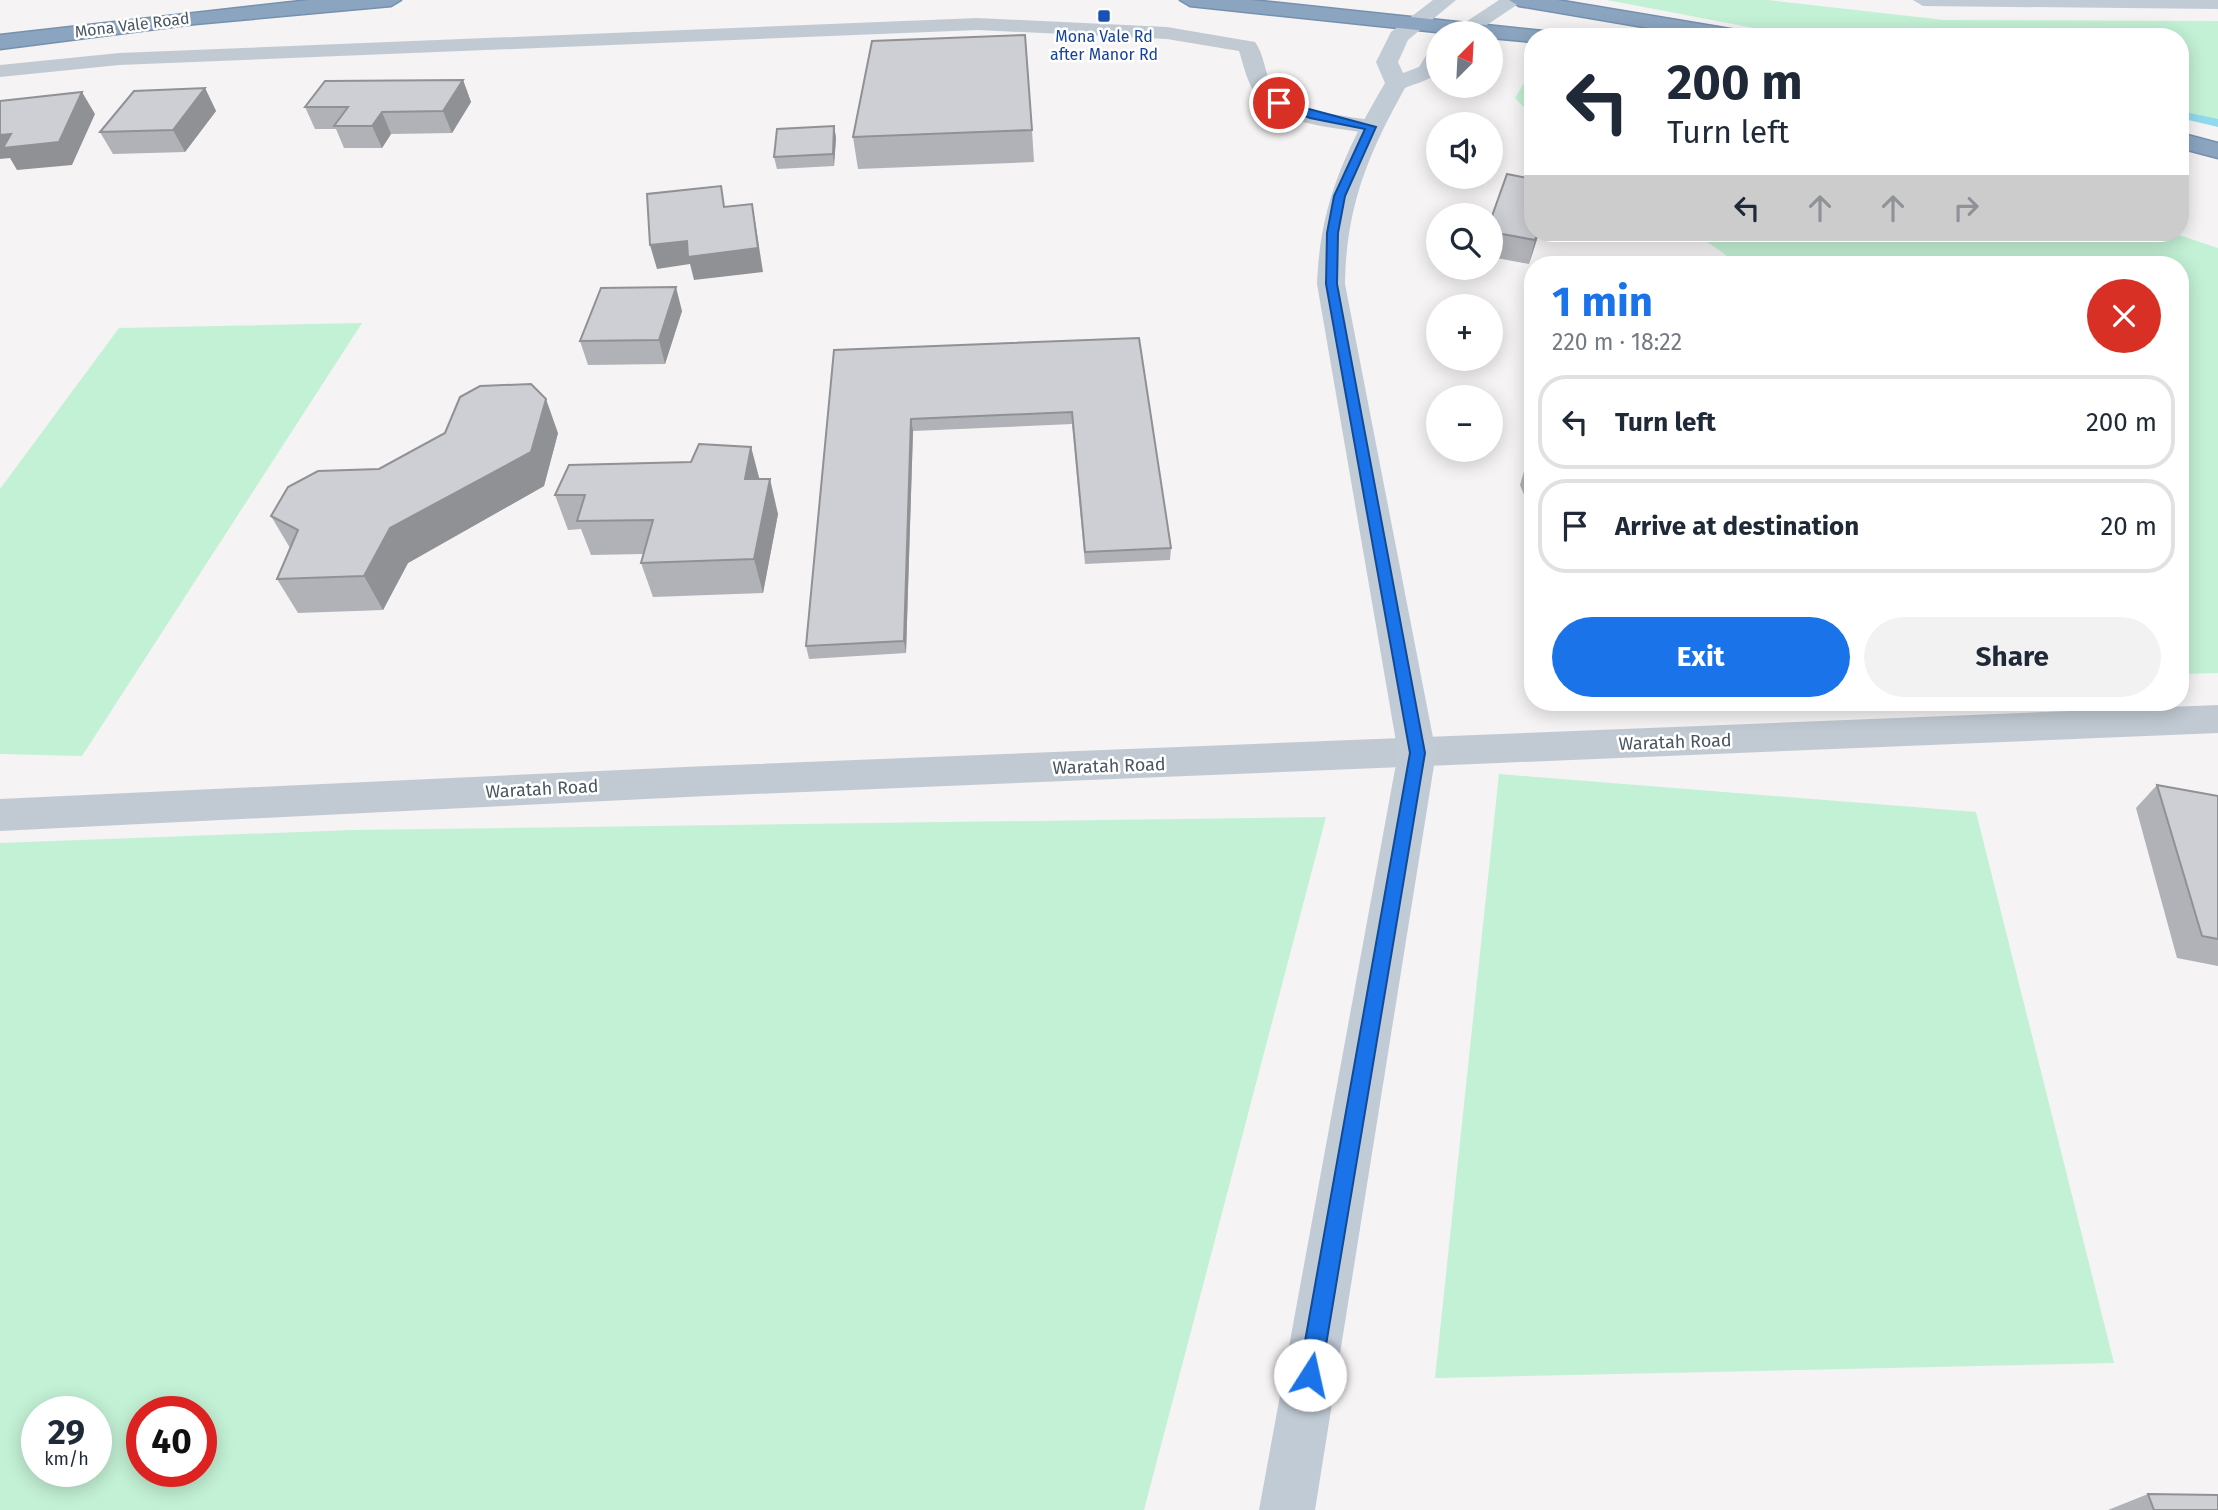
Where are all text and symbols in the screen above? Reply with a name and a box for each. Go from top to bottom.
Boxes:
marker: Mona Vale Rd after Manor Rd [1096,8,1112,24]
street label: Mona Vale Road [74,9,190,41]
north arrow [1426,21,1503,98]
map controls [1426,21,1503,462]
place label: Mona Vale Rd after Manor Rd [1050,27,1158,64]
text: 200 m [1667,53,1803,112]
icon: left [1552,56,1643,147]
pin [1249,73,1309,133]
icon: arrive [1260,84,1298,122]
button: sound [1426,112,1503,189]
text: Turn left [1667,113,1789,151]
icon: left [1728,189,1766,227]
icon: ahead [1801,189,1839,227]
icon: ahead [1874,189,1912,227]
icon: right [1947,189,1985,227]
button: search [1426,203,1503,280]
text: 1 min [1552,277,1653,327]
button: close [2087,279,2161,353]
button: + [1426,294,1503,371]
text: 220 m · 18:22 [1552,328,1682,356]
button: − [1426,385,1503,462]
icon: left [1556,403,1594,441]
text: Turn left [1615,407,1716,438]
text: 200 m [2086,407,2157,438]
icon: arrive [1556,507,1594,545]
text: Arrive at destination [1615,511,1859,542]
text: 20 m [2100,511,2157,542]
button: Exit [1552,617,1850,697]
button: Share [1864,617,2161,697]
street label: Waratah Road [1618,729,1732,755]
street label: Waratah Road [1052,753,1166,779]
street label: Waratah Road [485,775,599,803]
position arrow [1273,1338,1347,1412]
speed limit sign: 40 [126,1396,217,1487]
text: 29 [48,1411,85,1453]
text: km/h [44,1448,89,1470]

